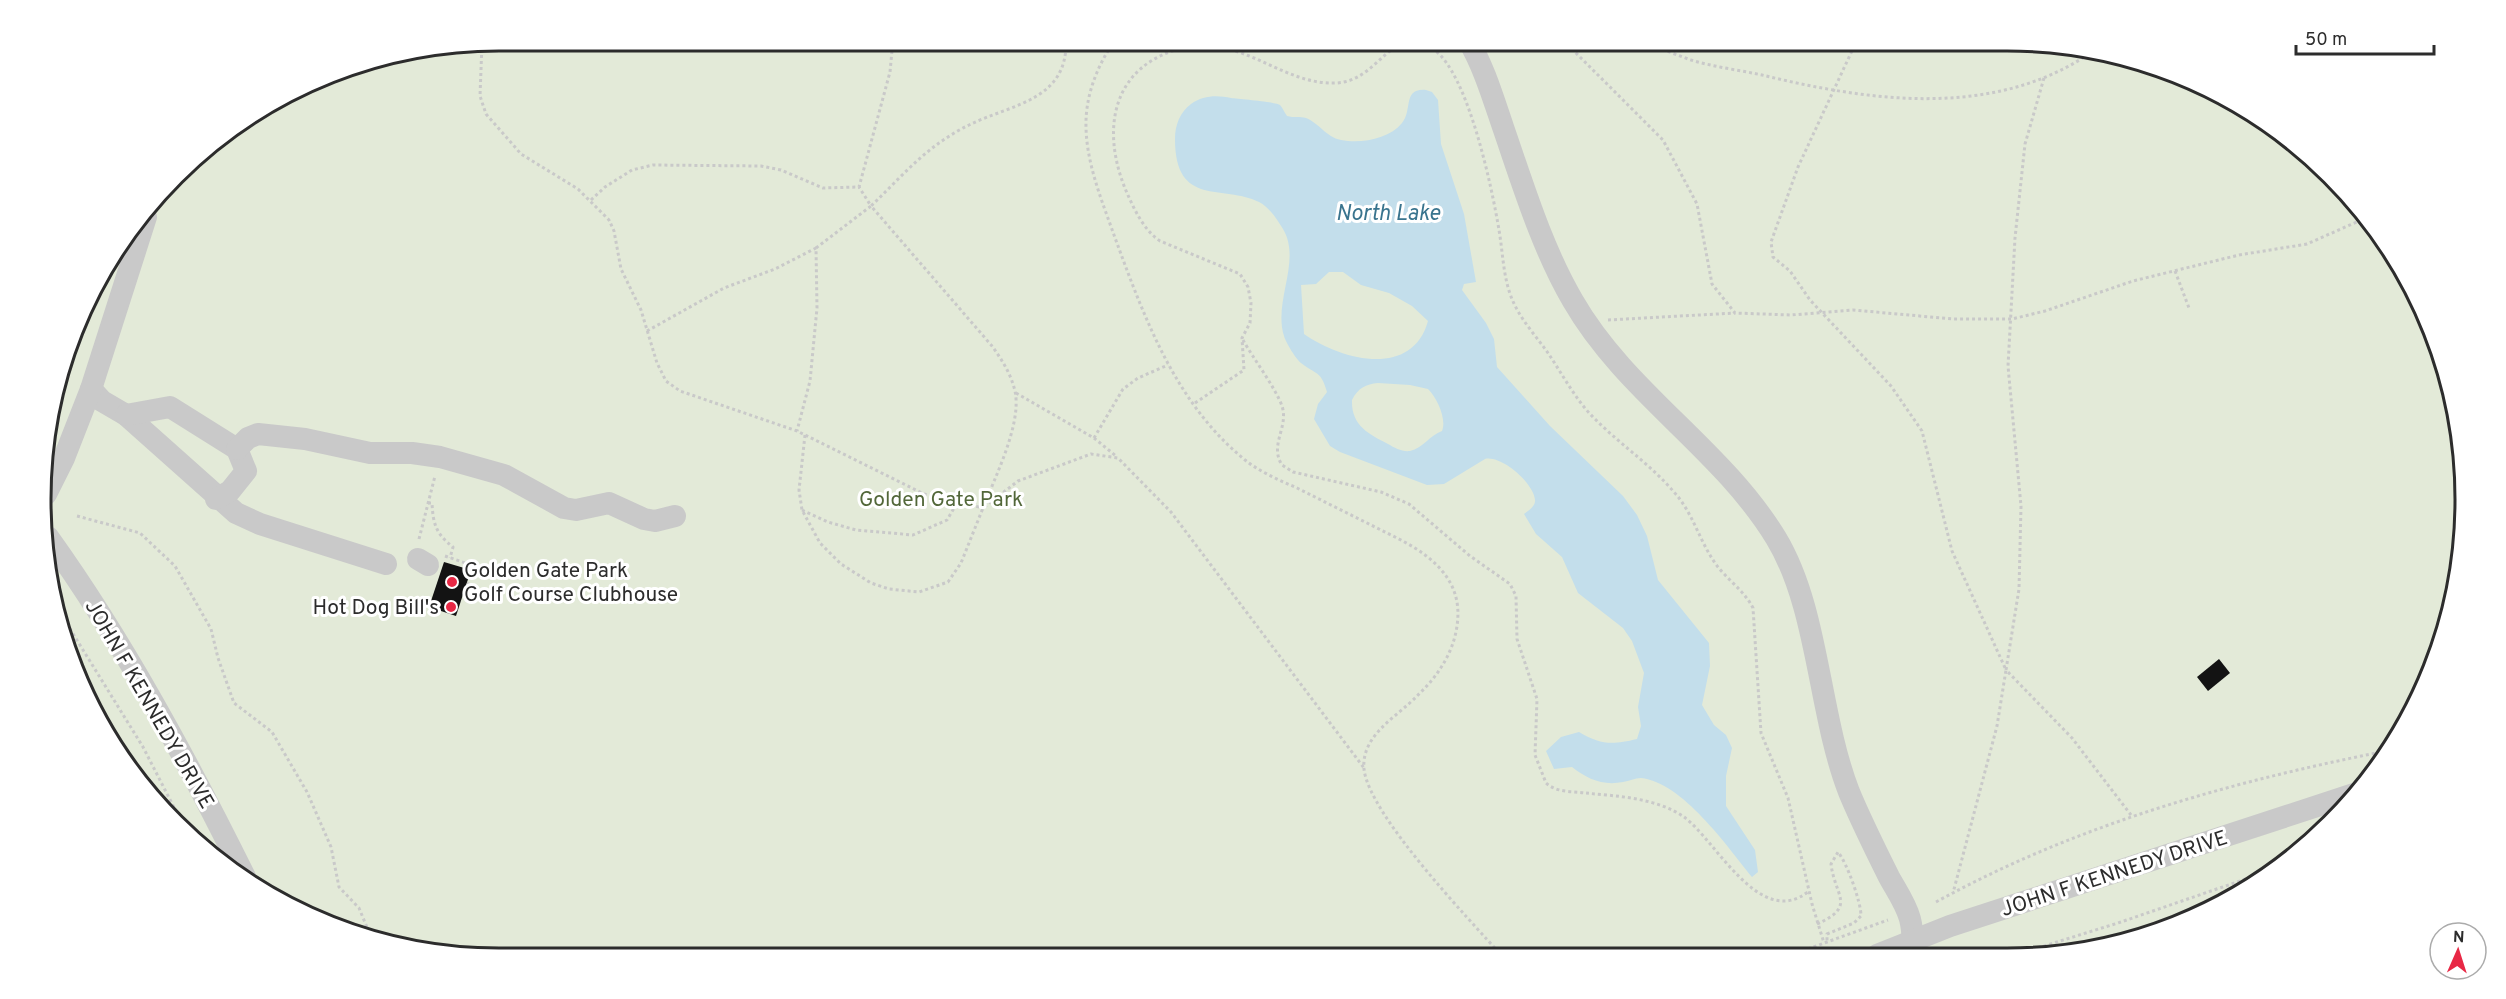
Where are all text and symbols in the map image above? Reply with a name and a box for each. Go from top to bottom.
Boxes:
scale bar [2296,18,2434,56]
text: 50 m [2305,29,2347,52]
water label: North Lake [1336,201,1441,228]
park label: Golden Gate Park [859,487,1023,514]
place label: Golden Gate Park Golf Course Clubhouse [464,558,678,609]
marker: Golden Gate Park Golf Course Clubhouse [445,575,459,589]
street label: JOHN F KENNEDY DRIVE [78,595,220,814]
place label: Hot Dog Bill's [312,595,439,622]
marker: Hot Dog Bill's [444,600,458,614]
street label: JOHN F KENNEDY DRIVE [1998,825,2231,924]
north arrow [2428,921,2488,981]
text: N [2452,928,2465,948]

